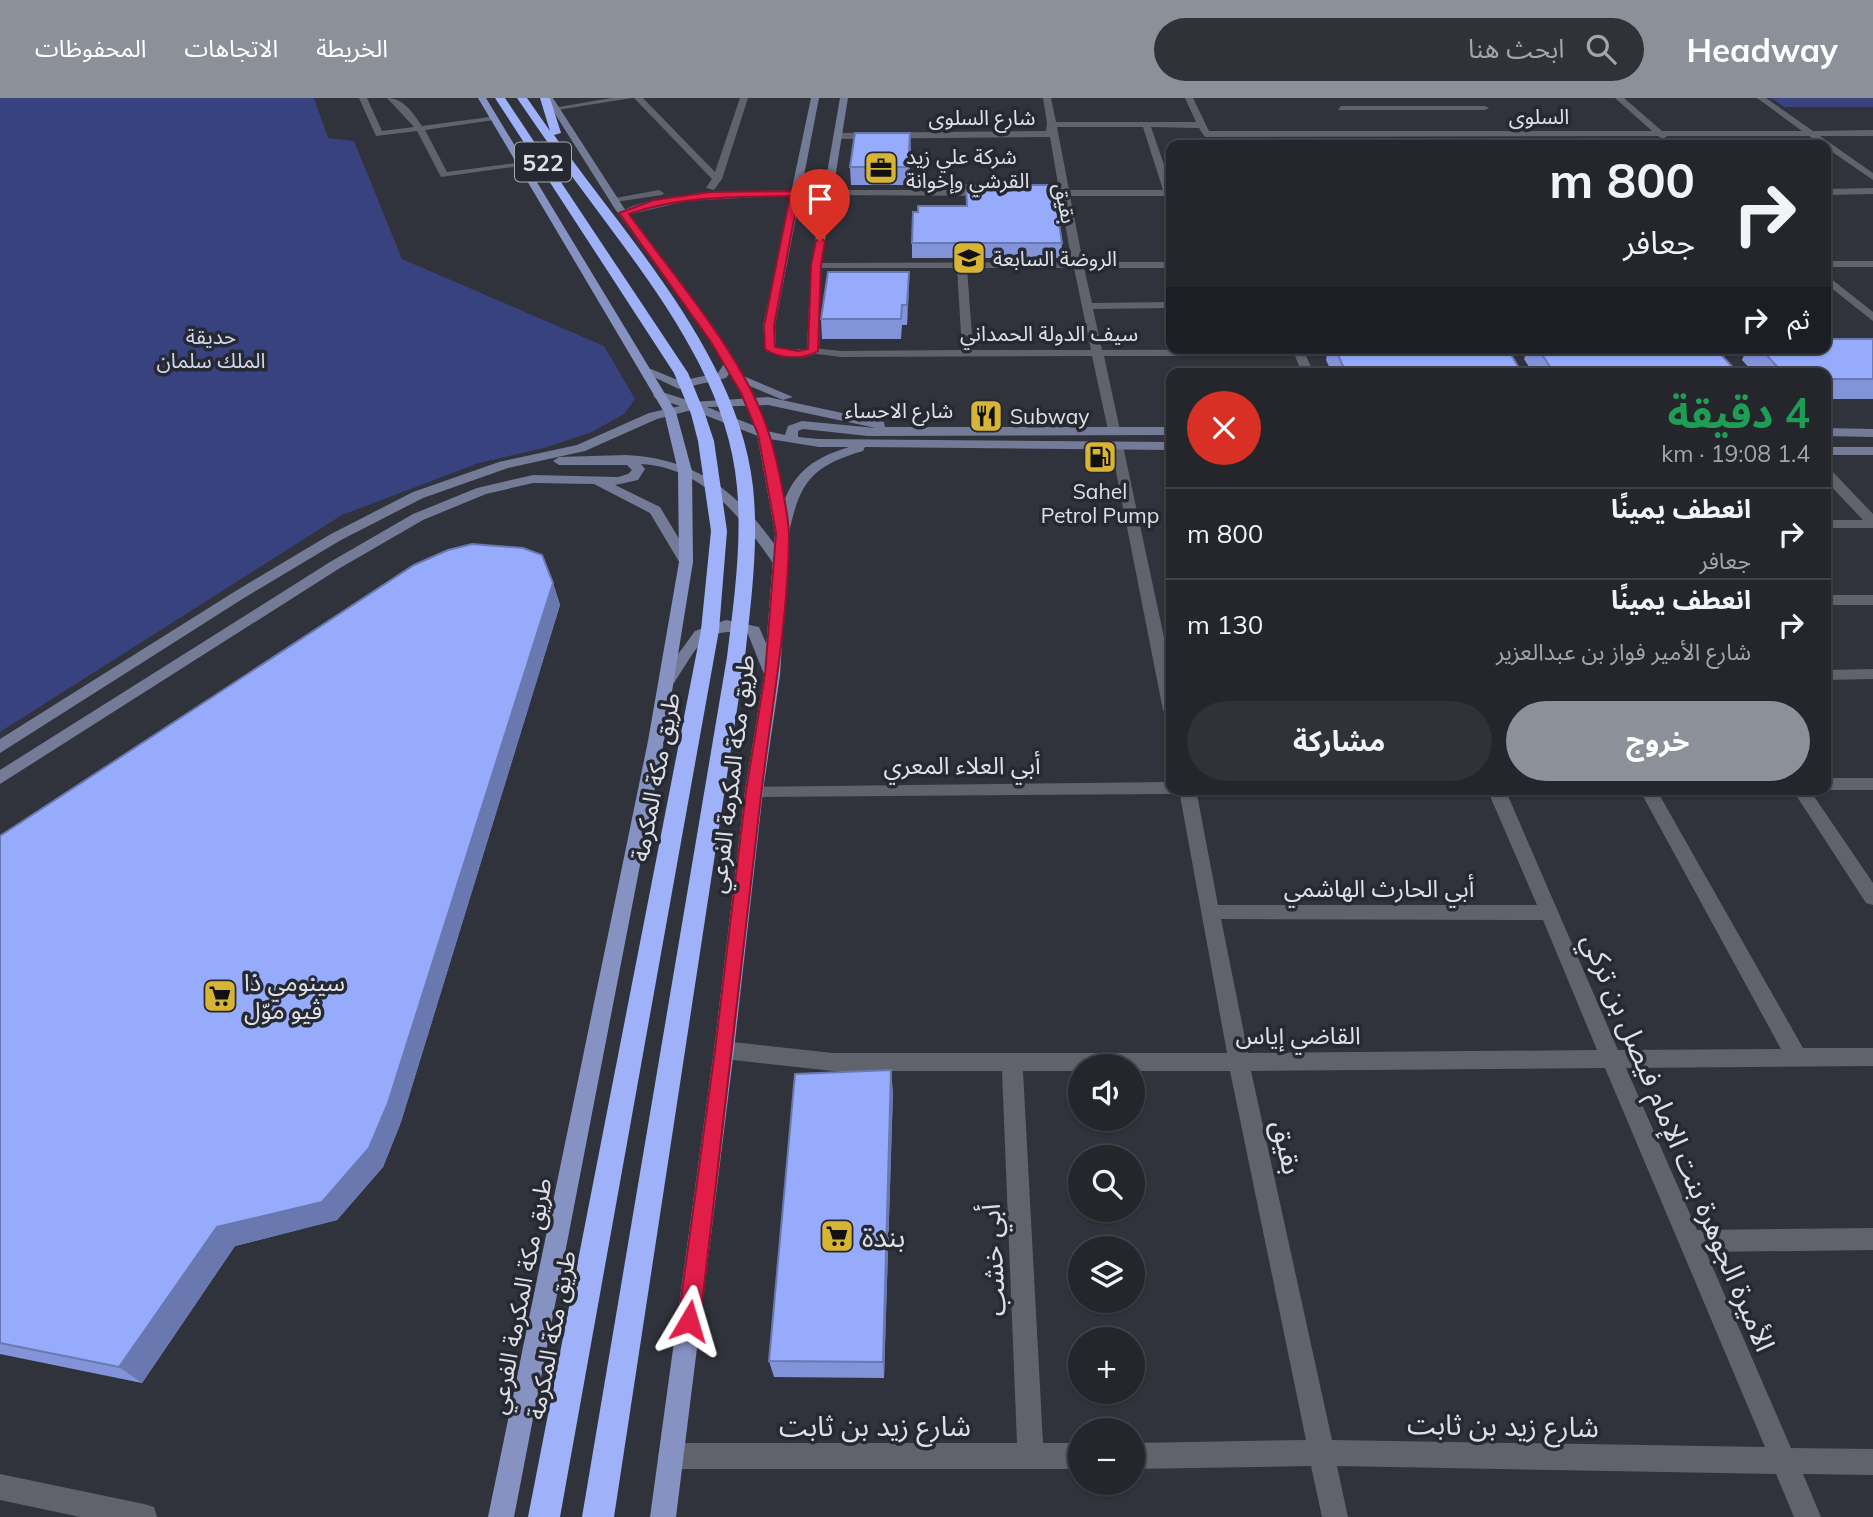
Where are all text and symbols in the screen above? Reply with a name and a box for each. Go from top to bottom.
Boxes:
search box [1154,18,1644,81]
text: Headway [1686,29,1838,70]
icon: search [1582,30,1620,68]
text: ابحث هنا [1468,32,1564,65]
text: المحفوظات [35,33,146,63]
text: الاتجاهات [184,33,278,63]
text: الخريطة [316,33,388,63]
street label: السلوى [1509,103,1569,129]
street label: شارع السلوى [929,104,1035,133]
road number: 522 [515,142,571,181]
place label: شركة علي زيد القرشي وإخوانة [906,143,1029,197]
office icon: شركة علي زيد القرشي وإخوانة [862,149,900,187]
text: 800 m [1549,149,1695,210]
icon: right [1719,168,1810,259]
pin [790,169,850,241]
icon: arrive [801,180,839,218]
street label: بقيق [1048,180,1083,226]
text: جعافر [1623,222,1695,262]
school or university icon: الروضة السابعة [950,239,988,277]
place label: الروضة السابعة [993,245,1117,271]
icon: right [1736,301,1774,339]
text: ثم [1788,303,1810,336]
street label: سيف الدولة الحمداني [960,320,1138,350]
park label: حديقة الملك سلمان [156,323,266,373]
text: 4 دقيقة [1668,386,1810,439]
button: close [1187,391,1261,465]
street label: شارع الاحساء [845,397,953,426]
restaurant icon: Subway [967,397,1005,435]
place label: Subway [1010,403,1089,429]
fuel station icon: Sahel Petrol Pump [1081,438,1119,476]
text: 1.4 km · 19:08 [1661,439,1810,468]
place label: Sahel Petrol Pump [1041,478,1159,528]
text: انعطف يمينًا [1611,492,1751,525]
icon: right [1772,515,1810,553]
text: 800 m [1187,517,1263,550]
text: جعافر [1699,546,1751,575]
text: انعطف يمينًا [1611,583,1751,616]
icon: right [1772,606,1810,644]
text: 130 m [1187,608,1263,641]
text: شارع الأمير فواز بن عبدالعزير [1496,637,1751,666]
street label: طريق مكة المكرمة الفرعي [701,653,765,896]
street label: طريق مكة المكرمة [624,690,687,864]
button: مشاركة [1187,701,1492,781]
button: خروج [1506,701,1810,781]
street label: أبي العلاء المعري [883,750,1041,785]
street label: أبي الحارث الهاشمي [1284,873,1474,908]
street label: الأميرة الجوهرة بنت الإمام فيصل بن تركي [1571,928,1783,1358]
place label: سينومي ذا ڤيو موّل [244,967,345,1025]
supermarket icon: سينومي ذا ڤيو موّل [201,977,239,1015]
street label: القاضي إياس [1235,1020,1361,1055]
map controls [1068,1054,1145,1495]
button: sound [1068,1054,1145,1131]
street label: بقيق [1264,1117,1311,1177]
button: search [1068,1145,1145,1222]
street label: طريق مكة المكرمة الفرعي [483,1175,557,1417]
street label: أبي خشب [972,1202,1017,1317]
supermarket icon: بندة [818,1217,856,1255]
place label: بندة [862,1219,905,1254]
button: layers [1068,1236,1145,1313]
street label: طريق مكة المكرمة [521,1248,581,1422]
position arrow [652,1284,726,1358]
button: + [1068,1327,1145,1404]
street label: شارع زيد بن ثابت [1407,1406,1599,1448]
street label: شارع زيد بن ثابت [779,1408,971,1447]
button: − [1068,1418,1145,1495]

